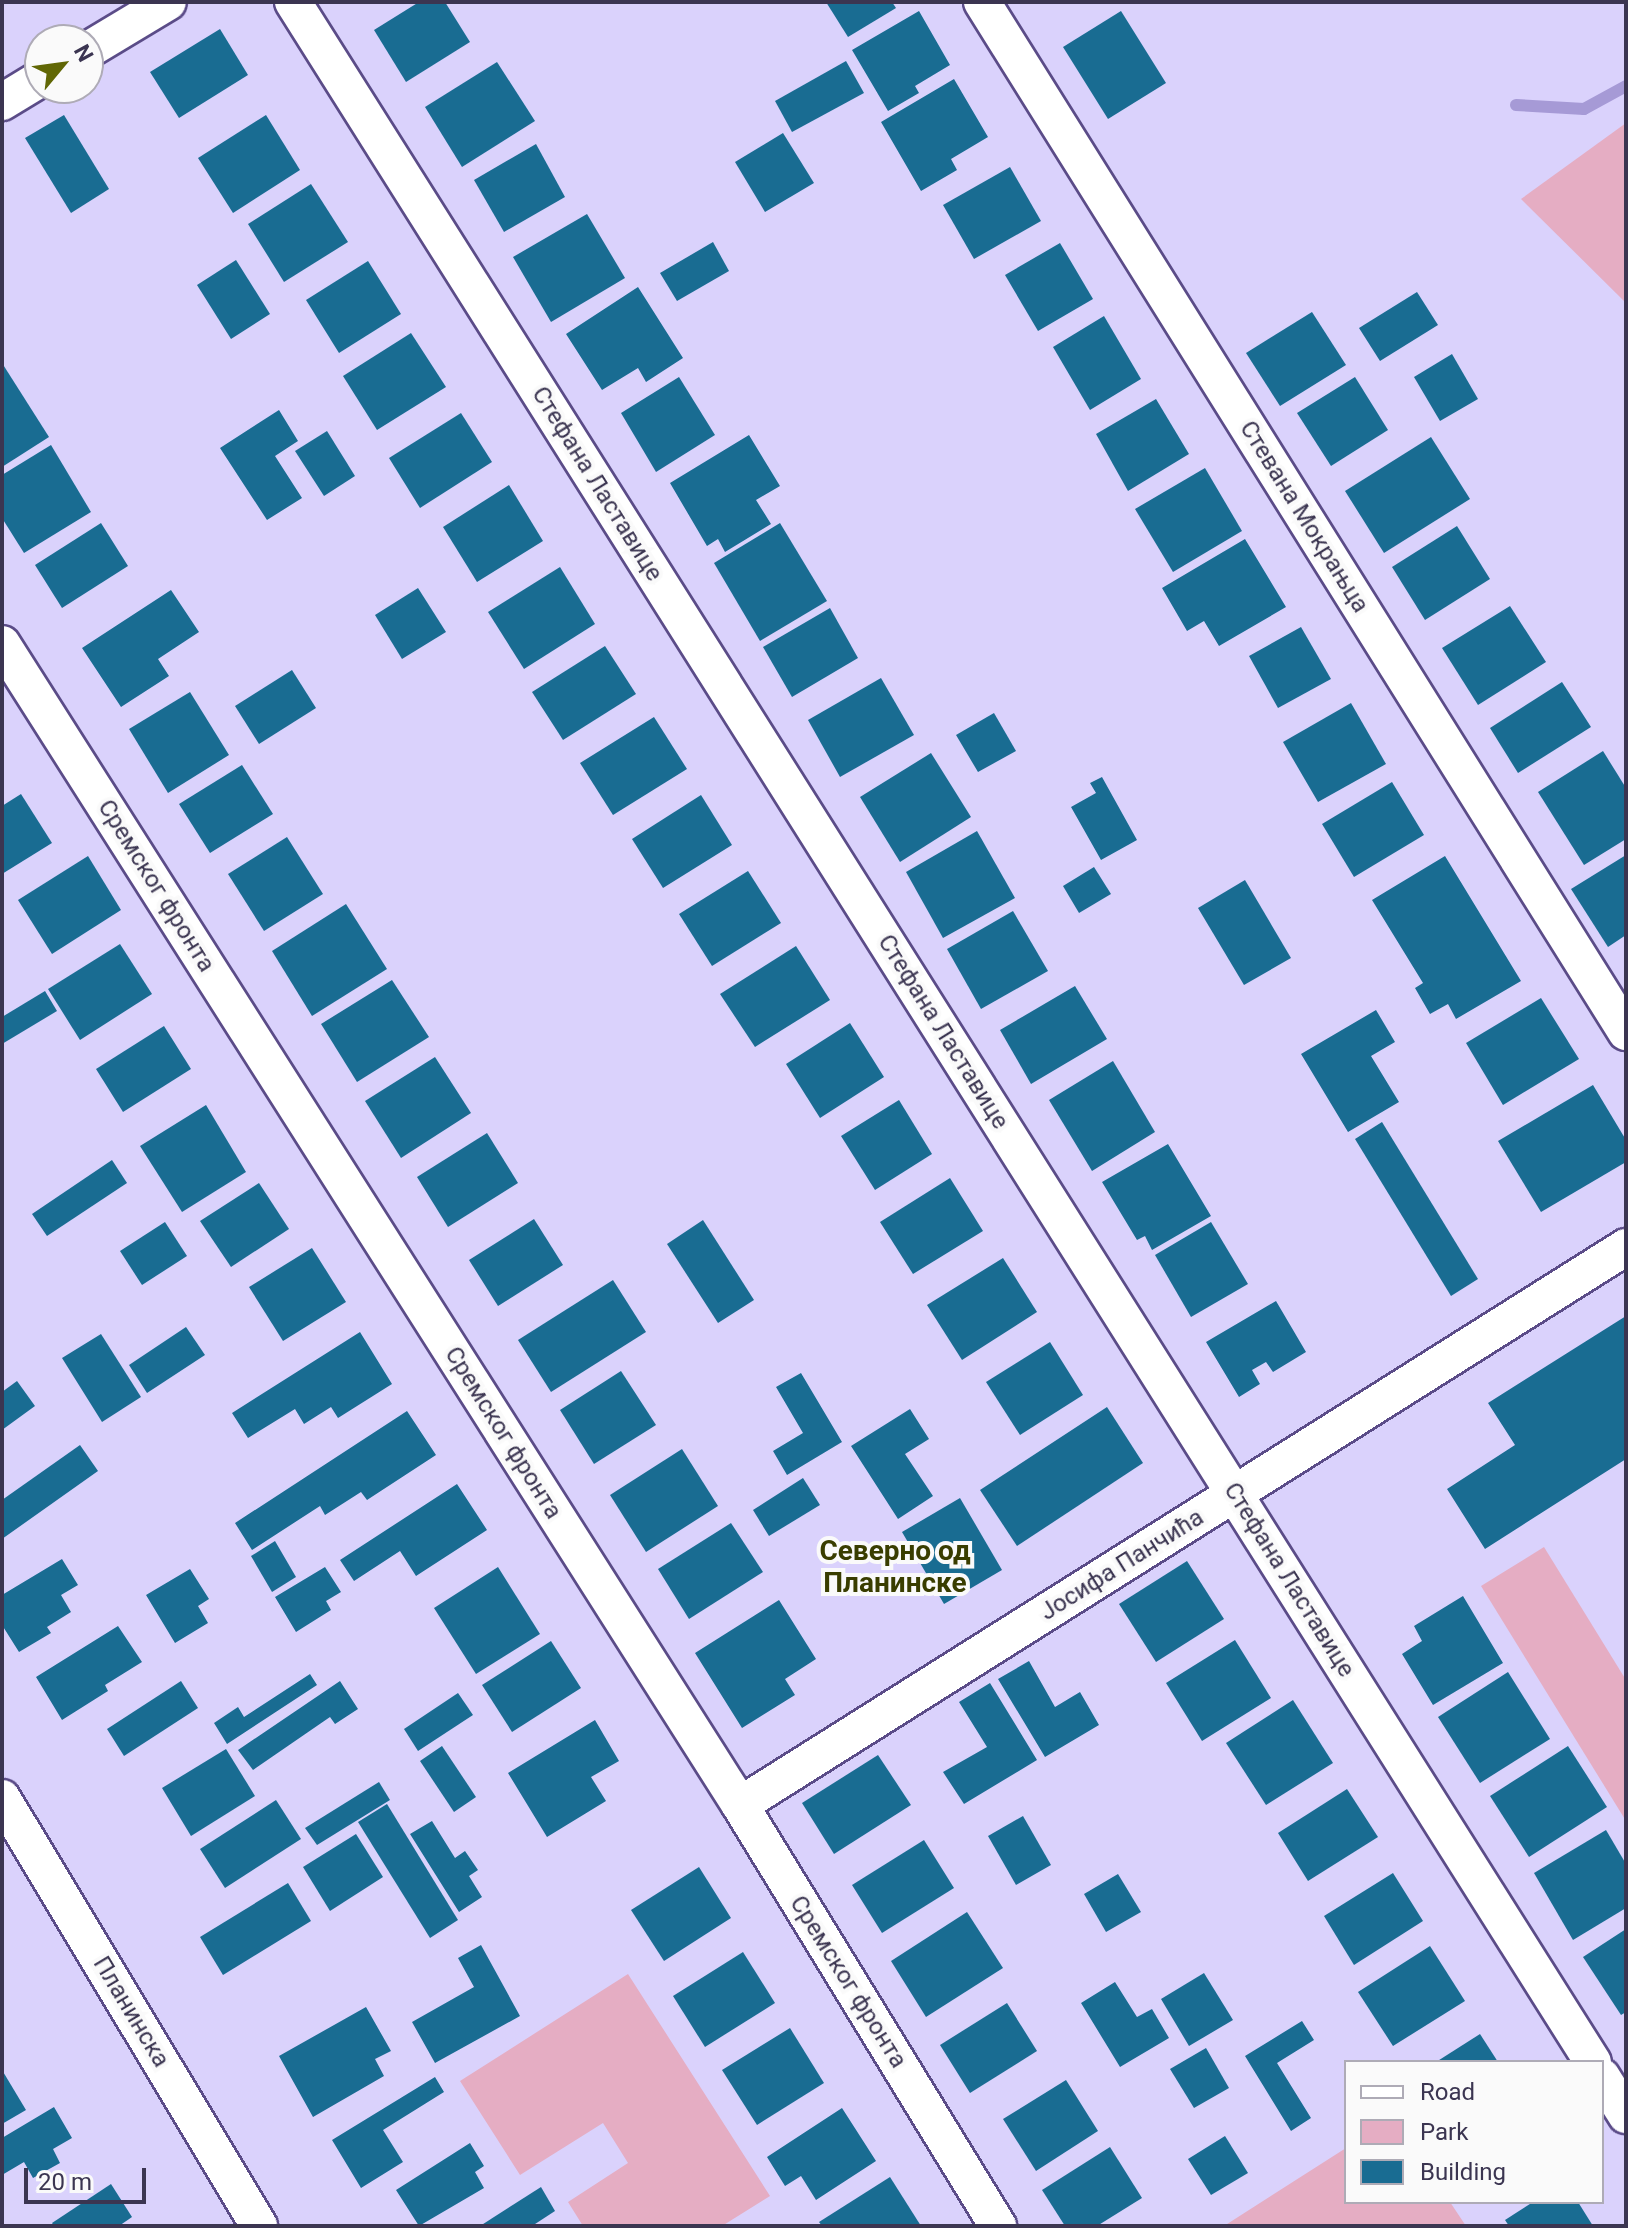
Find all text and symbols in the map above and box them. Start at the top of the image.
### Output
north arrow [24,24,104,104]
text: N [69,40,98,66]
street label: Стефана Ластавице [525,381,669,587]
street label: Стевана Мокрањца [1233,416,1375,618]
street label: Сремског фронта [91,795,221,977]
street label: Стефана Ластавице [871,929,1015,1135]
street label: Сремског фронта [438,1342,568,1524]
street label: Стефана Ластавице [1217,1477,1361,1683]
street label: Јосифа Панчића [1035,1503,1209,1627]
district label: Северно од Планинске [819,1534,971,1600]
street label: Сремског фронта [783,1891,913,2073]
street label: Планинска [87,1951,175,2073]
legend [1344,2060,1604,2204]
text: Road [1420,2078,1475,2106]
text: Park [1420,2118,1468,2146]
scale bar [28,2152,150,2202]
text: Building [1420,2158,1506,2186]
text: 20 m [38,2168,92,2196]

